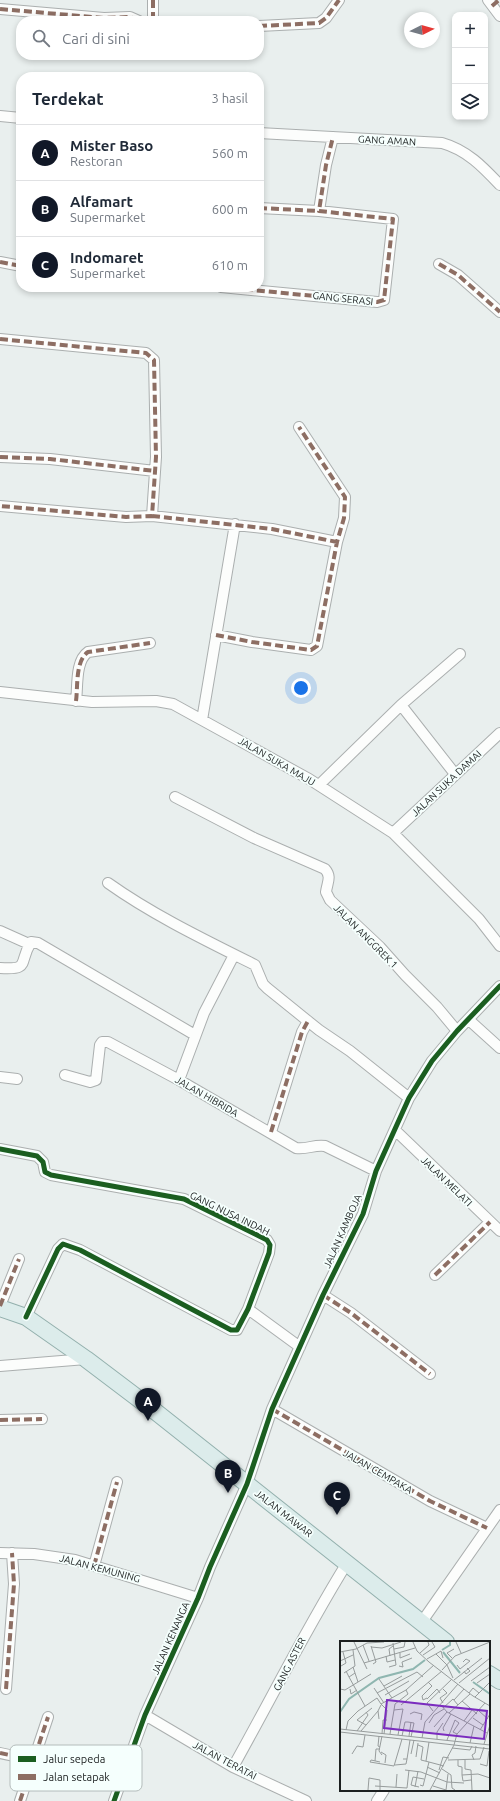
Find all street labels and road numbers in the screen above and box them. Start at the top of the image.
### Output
street label: GANG AMAN [358,133,416,148]
street label: GANG SERASI [312,290,374,307]
street label: JALAN SUKA MAJU [236,735,317,788]
street label: JALAN SUKA DAMAI [409,748,483,818]
street label: JALAN ANGGREK 1 [332,902,400,970]
street label: JALAN HIBRIDA [173,1074,241,1119]
street label: JALAN MELATI [419,1154,474,1208]
street label: GANG NUSA INDAH [188,1189,271,1238]
street label: JALAN KAMBOJA [321,1192,364,1270]
street label: JALAN CEMPAKA [341,1447,415,1496]
street label: JALAN MAWAR [253,1488,315,1539]
street label: JALAN KEMUNING [58,1552,142,1585]
street label: JALAN KENANGA [150,1600,192,1676]
street label: GANG ASTER [271,1636,308,1693]
street label: JALAN TERATAI [191,1739,258,1782]

